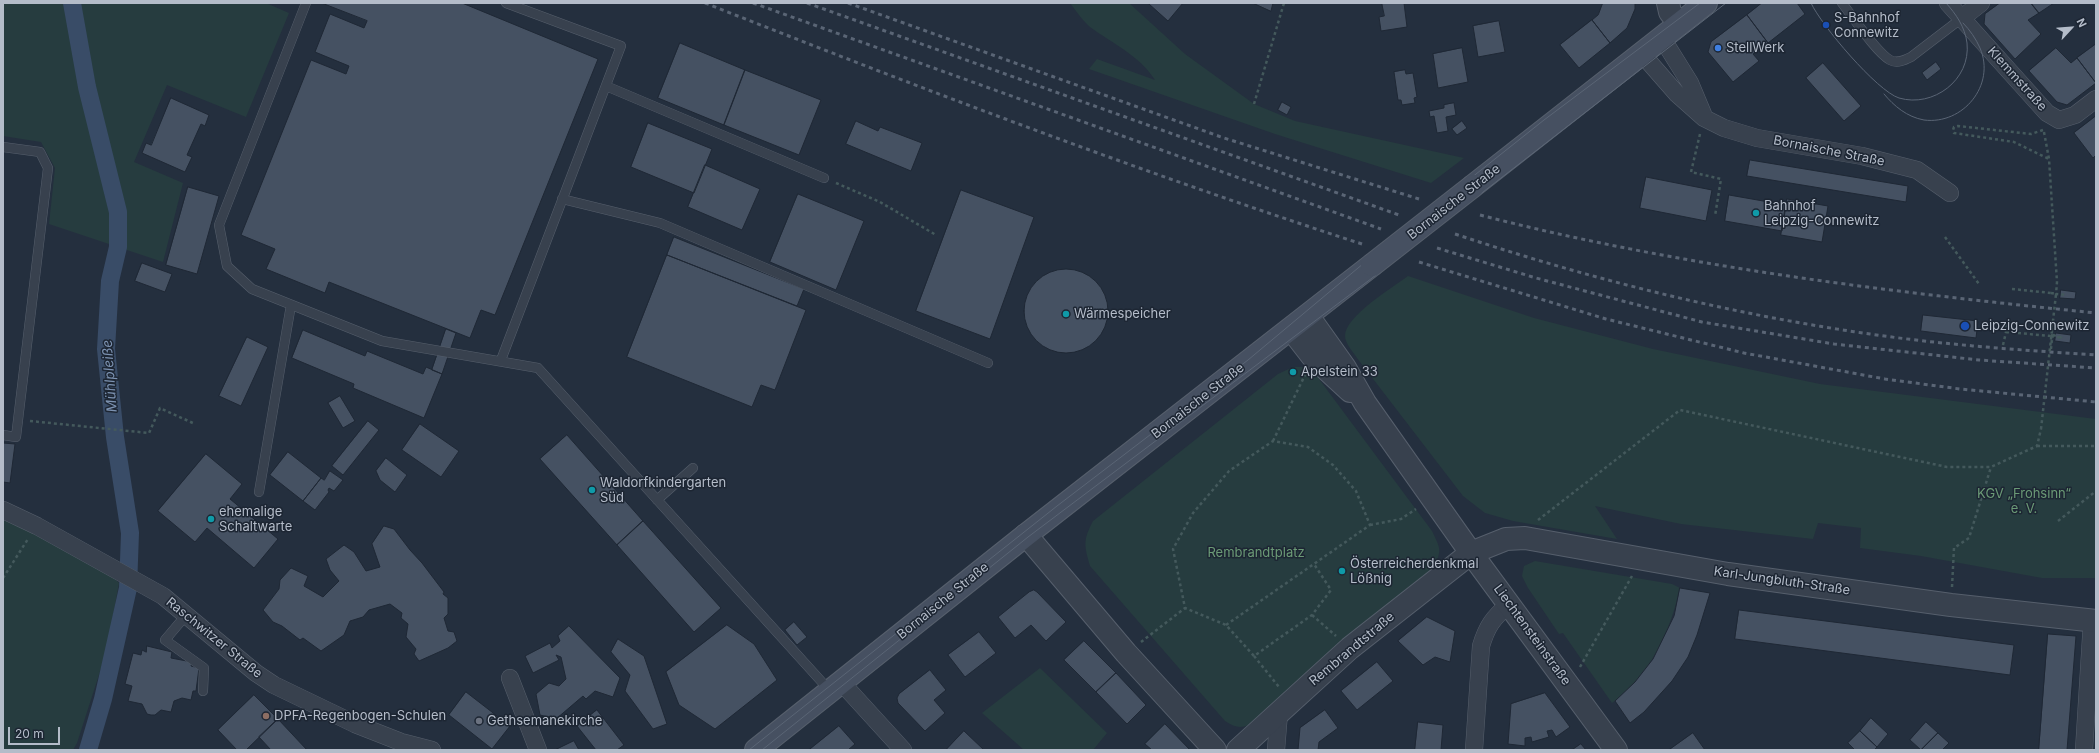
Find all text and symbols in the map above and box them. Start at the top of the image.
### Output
north arrow [2051,8,2091,48]
place label: S-Bahnhof Connewitz [1834,10,1900,41]
text: N [2074,16,2090,30]
marker: S-Bahnhof Connewitz [1821,20,1831,30]
place label: StellWerk [1726,40,1784,56]
marker: StellWerk [1713,43,1723,53]
street label: Klemmstraße [1984,44,2050,114]
street label: Bornaische Straße [1772,133,1886,169]
street label: Bornaische Straße [1405,161,1503,243]
place label: Bahnhof Leipzig-Connewitz [1764,198,1879,229]
marker: Bahnhof Leipzig-Connewitz [1751,208,1761,218]
place label: Wärmespeicher [1074,306,1171,322]
marker: Wärmespeicher [1061,309,1071,319]
place label: Leipzig-Connewitz [1974,318,2089,334]
marker: Leipzig-Connewitz [1959,320,1971,332]
water label: Mühlpleiße [99,339,121,413]
street label: Bornaische Straße [1149,360,1247,442]
place label: Apelstein 33 [1301,364,1378,380]
marker: Apelstein 33 [1288,367,1298,377]
place label: Waldorfkindergarten Süd [600,475,726,506]
marker: Waldorfkindergarten Süd [587,485,597,495]
park label: KGV „Frohsinn“ e. V. [1977,486,2071,517]
place label: ehemalige Schaltwarte [219,504,292,535]
marker: ehemalige Schaltwarte [206,514,216,524]
park label: Rembrandtplatz [1207,545,1305,561]
place label: Österreicherdenkmal Lößnig [1350,556,1479,587]
street label: Bornaische Straße [894,559,992,643]
street label: Karl-Jungbluth-Straße [1713,564,1851,598]
marker: Österreicherdenkmal Lößnig [1337,566,1347,576]
street label: Liechtensteinstraße [1490,582,1574,688]
street label: Raschwitzer Straße [163,594,265,682]
street label: Rembrandtstraße [1306,609,1398,689]
place label: DPFA-Regenbogen-Schulen [274,708,446,724]
marker: DPFA-Regenbogen-Schulen [261,711,271,721]
place label: Gethsemanekirche [487,713,602,729]
marker: Gethsemanekirche [474,716,484,726]
scale bar [10,719,62,745]
text: 20 m [15,726,44,741]

